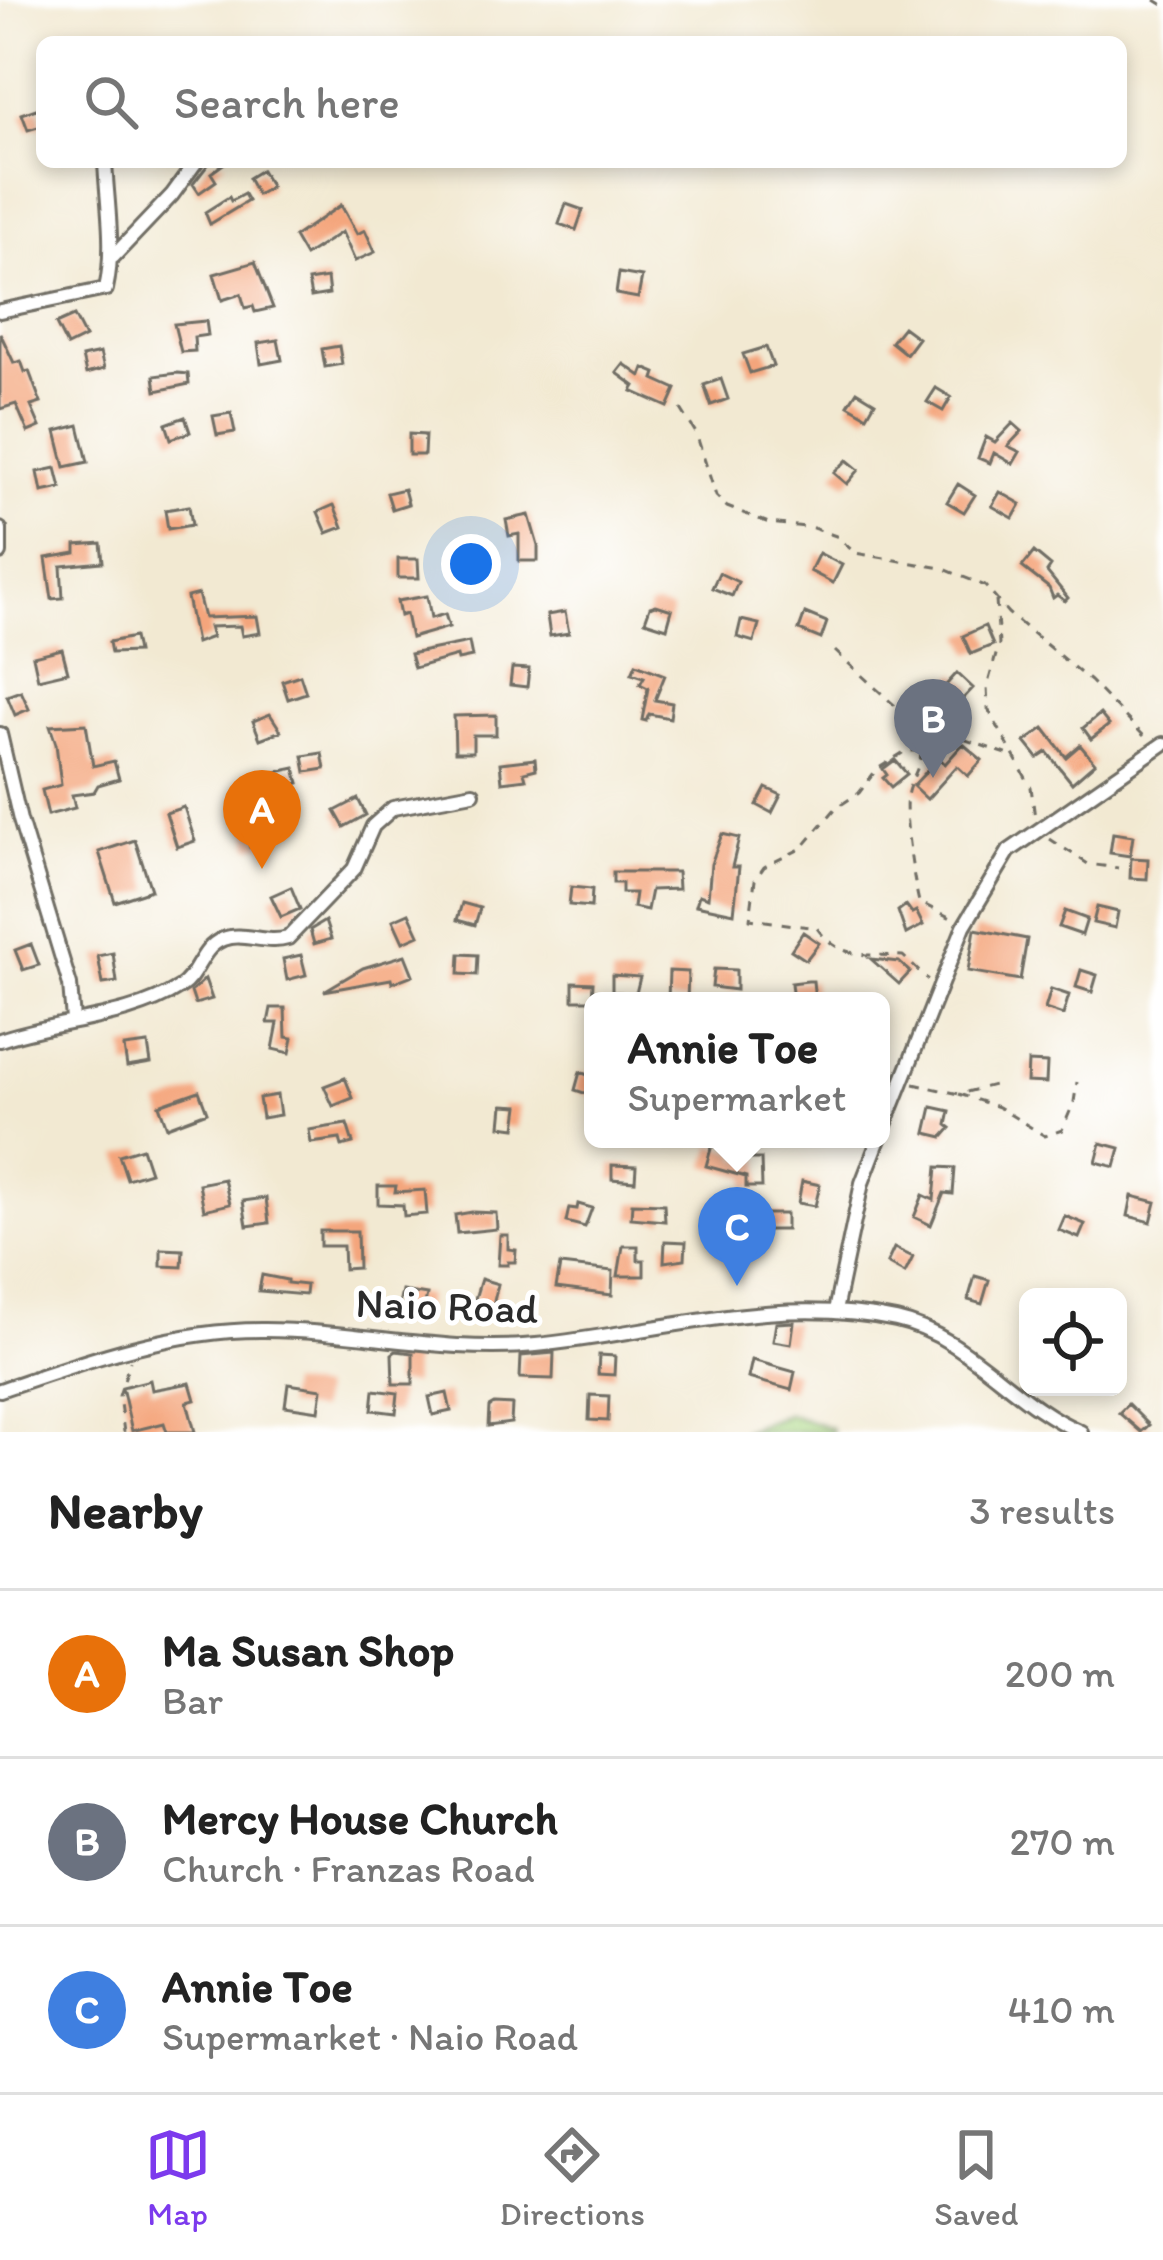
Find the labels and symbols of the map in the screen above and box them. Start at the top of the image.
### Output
your location [441,534,501,594]
pin: B [894,679,972,778]
pin: A [223,770,301,869]
pin: C [698,1187,776,1286]
street label: Naio Road [355,1277,539,1334]

